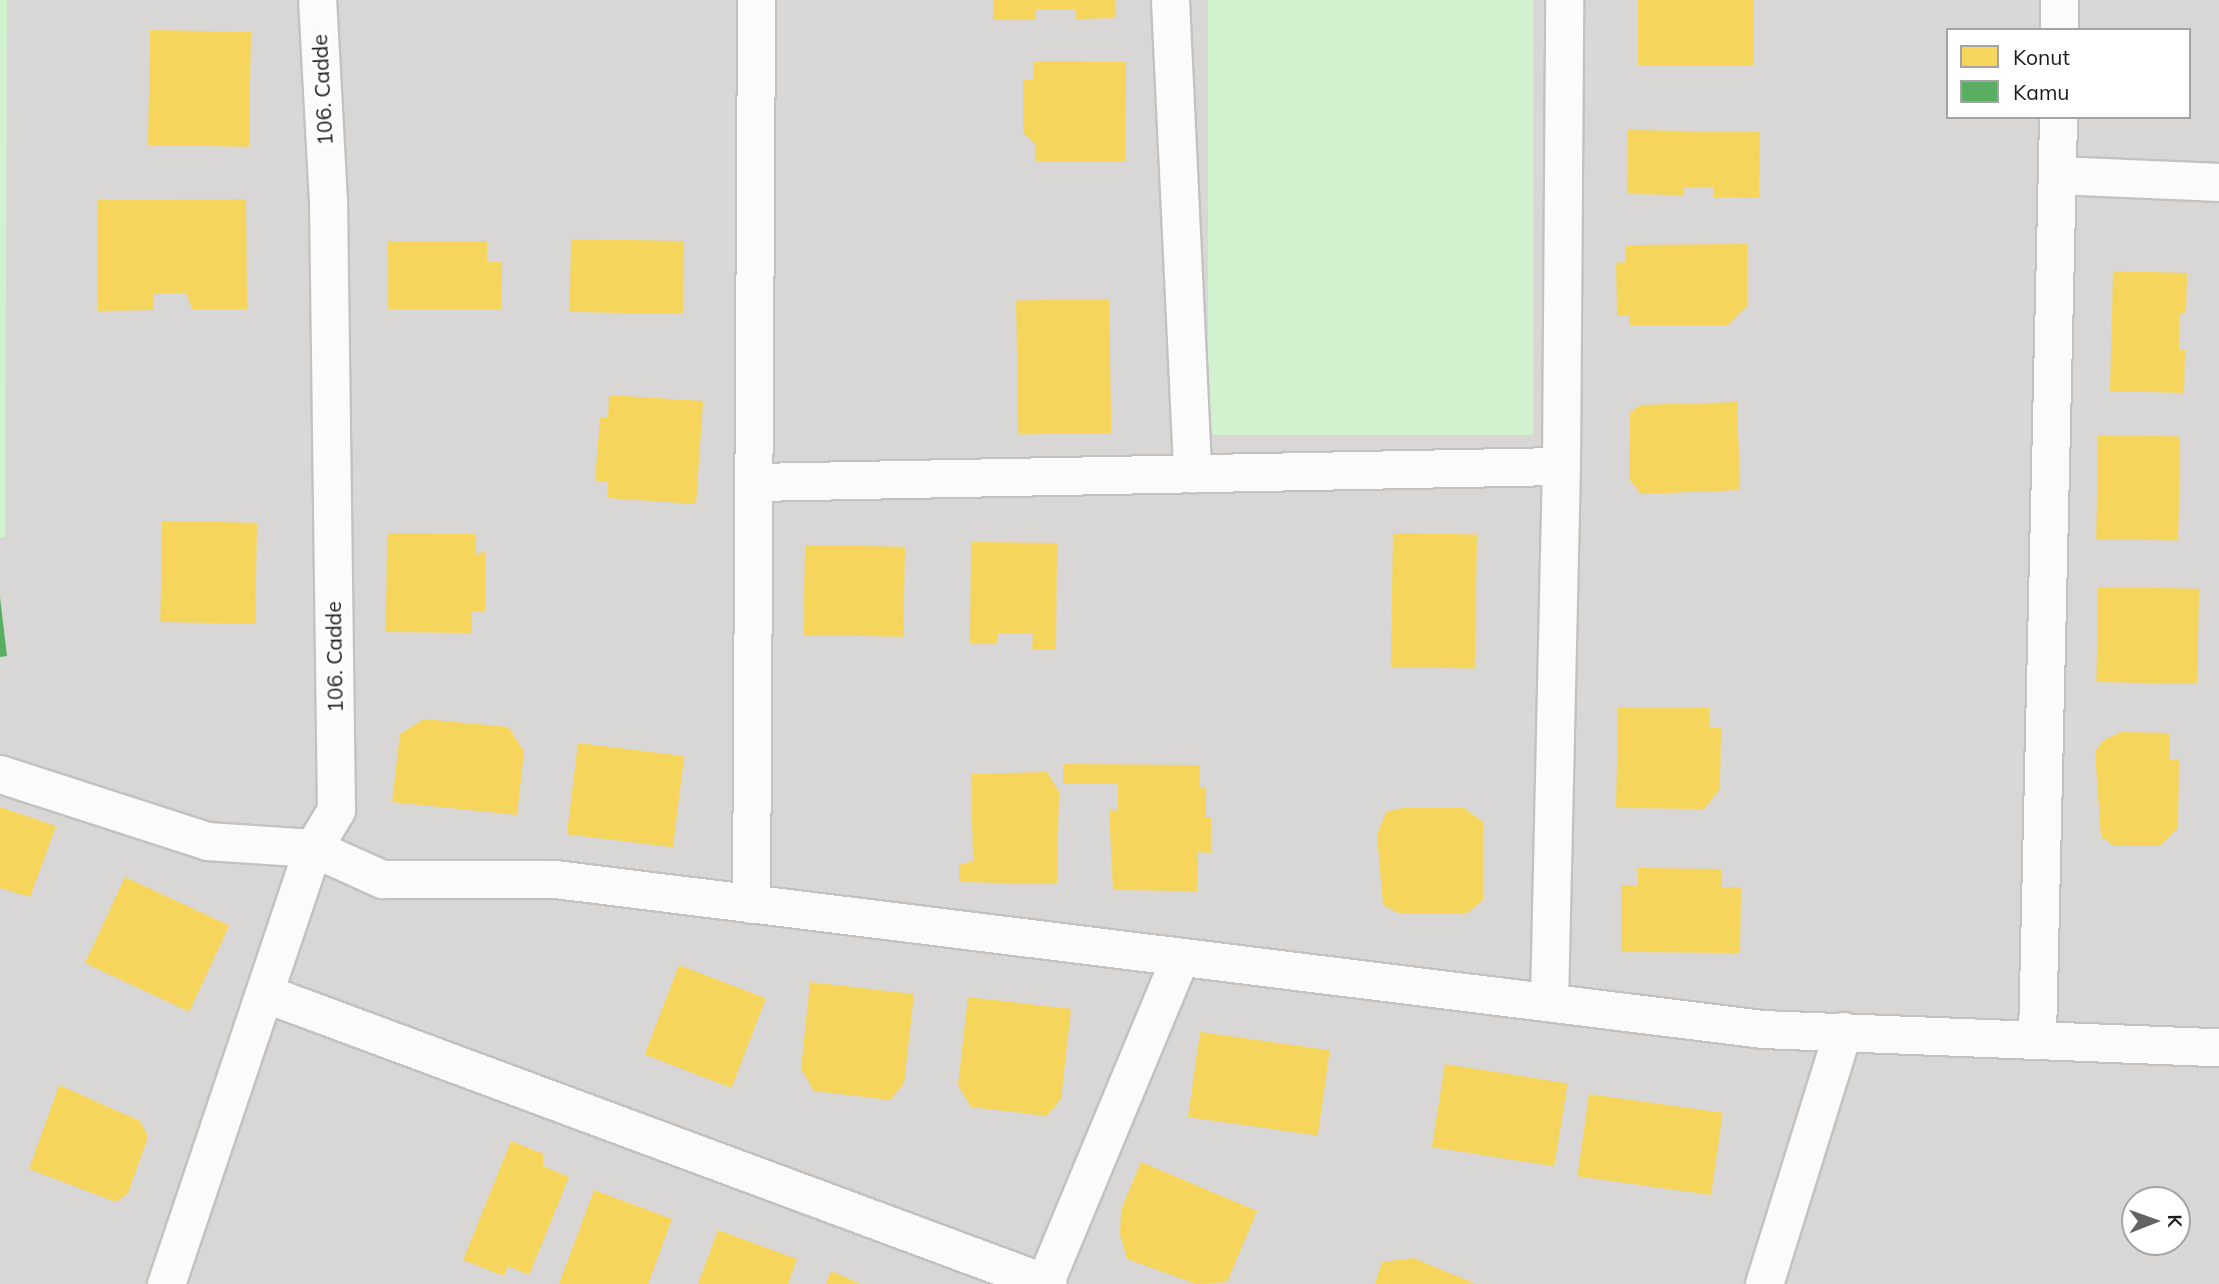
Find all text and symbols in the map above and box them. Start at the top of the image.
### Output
legend [1946,28,2191,119]
street label: 106. Cadde [307,34,337,146]
text: Konut [2013,44,2070,70]
text: Kamu [2013,79,2069,105]
street label: 106. Cadde [320,601,348,713]
north arrow [2121,1186,2191,1256]
text: K [2163,1214,2187,1227]

